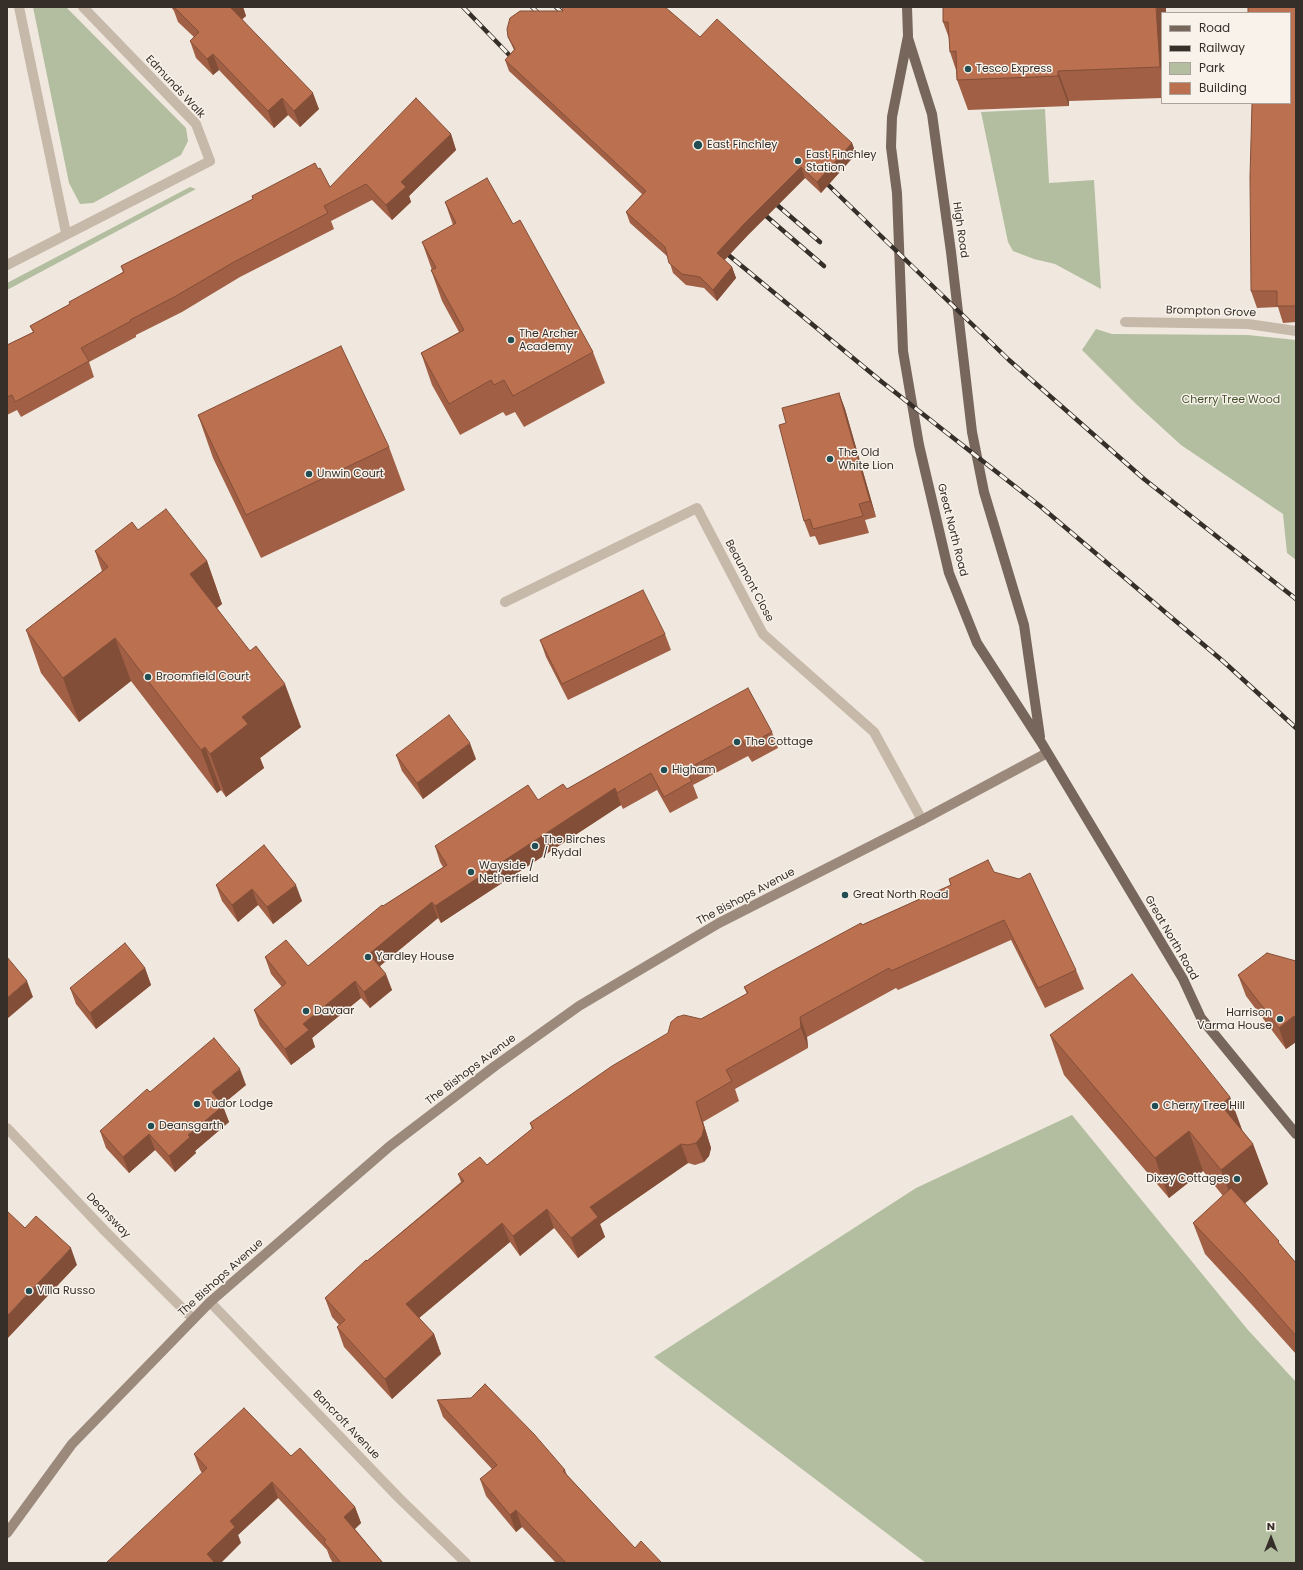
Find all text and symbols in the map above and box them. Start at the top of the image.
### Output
legend [1161,12,1291,104]
text: Road [1199,19,1230,36]
text: Railway [1199,39,1245,56]
street label: Edmunds Walk [143,53,207,121]
text: Park [1199,59,1225,76]
place label: Tesco Express [976,62,1052,76]
marker: Tesco Express [963,64,973,74]
text: Building [1199,79,1247,96]
place label: East Finchley [707,138,777,152]
marker: East Finchley [692,139,704,151]
place label: East Finchley Station [806,148,876,174]
marker: East Finchley Station [793,156,803,166]
street label: High Road [950,201,970,259]
street label: Brompton Grove [1166,304,1256,320]
place label: The Archer Academy [519,327,578,353]
marker: The Archer Academy [506,335,516,345]
park label: Cherry Tree Wood [1182,393,1280,407]
place label: The Old White Lion [838,446,894,472]
marker: The Old White Lion [825,454,835,464]
place label: Unwin Court [317,467,384,481]
marker: Unwin Court [304,469,314,479]
street label: Great North Road [934,482,970,578]
street label: Beaumont Close [722,538,776,624]
place label: Broomfield Court [156,670,249,684]
marker: Broomfield Court [143,672,153,682]
place label: The Cottage [745,735,813,749]
marker: The Cottage [732,737,742,747]
place label: Higham [672,763,716,777]
marker: Higham [659,765,669,775]
place label: The Birches / Rydal [543,833,606,859]
marker: The Birches / Rydal [530,841,540,851]
place label: Wayside / Netherfield [479,859,539,885]
street label: The Bishops Avenue [695,865,797,929]
marker: Wayside / Netherfield [466,867,476,877]
place label: Great North Road [853,888,948,902]
marker: Great North Road [840,890,850,900]
street label: Great North Road [1141,893,1201,983]
place label: Yardley House [376,950,454,964]
marker: Yardley House [363,952,373,962]
place label: Davaar [314,1004,354,1018]
marker: Davaar [301,1006,311,1016]
place label: Harrison Varma House [1197,1006,1272,1032]
marker: Harrison Varma House [1275,1014,1285,1024]
street label: The Bishops Avenue [423,1032,519,1108]
place label: Tudor Lodge [205,1097,273,1111]
marker: Tudor Lodge [192,1099,202,1109]
place label: Cherry Tree Hill [1163,1099,1245,1113]
marker: Cherry Tree Hill [1150,1101,1160,1111]
place label: Deansgarth [159,1119,224,1133]
marker: Deansgarth [146,1121,156,1131]
place label: Dixey Cottages [1146,1172,1229,1186]
marker: Dixey Cottages [1232,1174,1242,1184]
street label: Deansway [83,1191,133,1241]
street label: The Bishops Avenue [176,1236,266,1320]
place label: Villa Russo [37,1284,95,1298]
marker: Villa Russo [24,1286,34,1296]
street label: Bancroft Avenue [310,1388,382,1462]
north arrow [1251,1518,1291,1558]
text: N [1267,1518,1275,1534]

